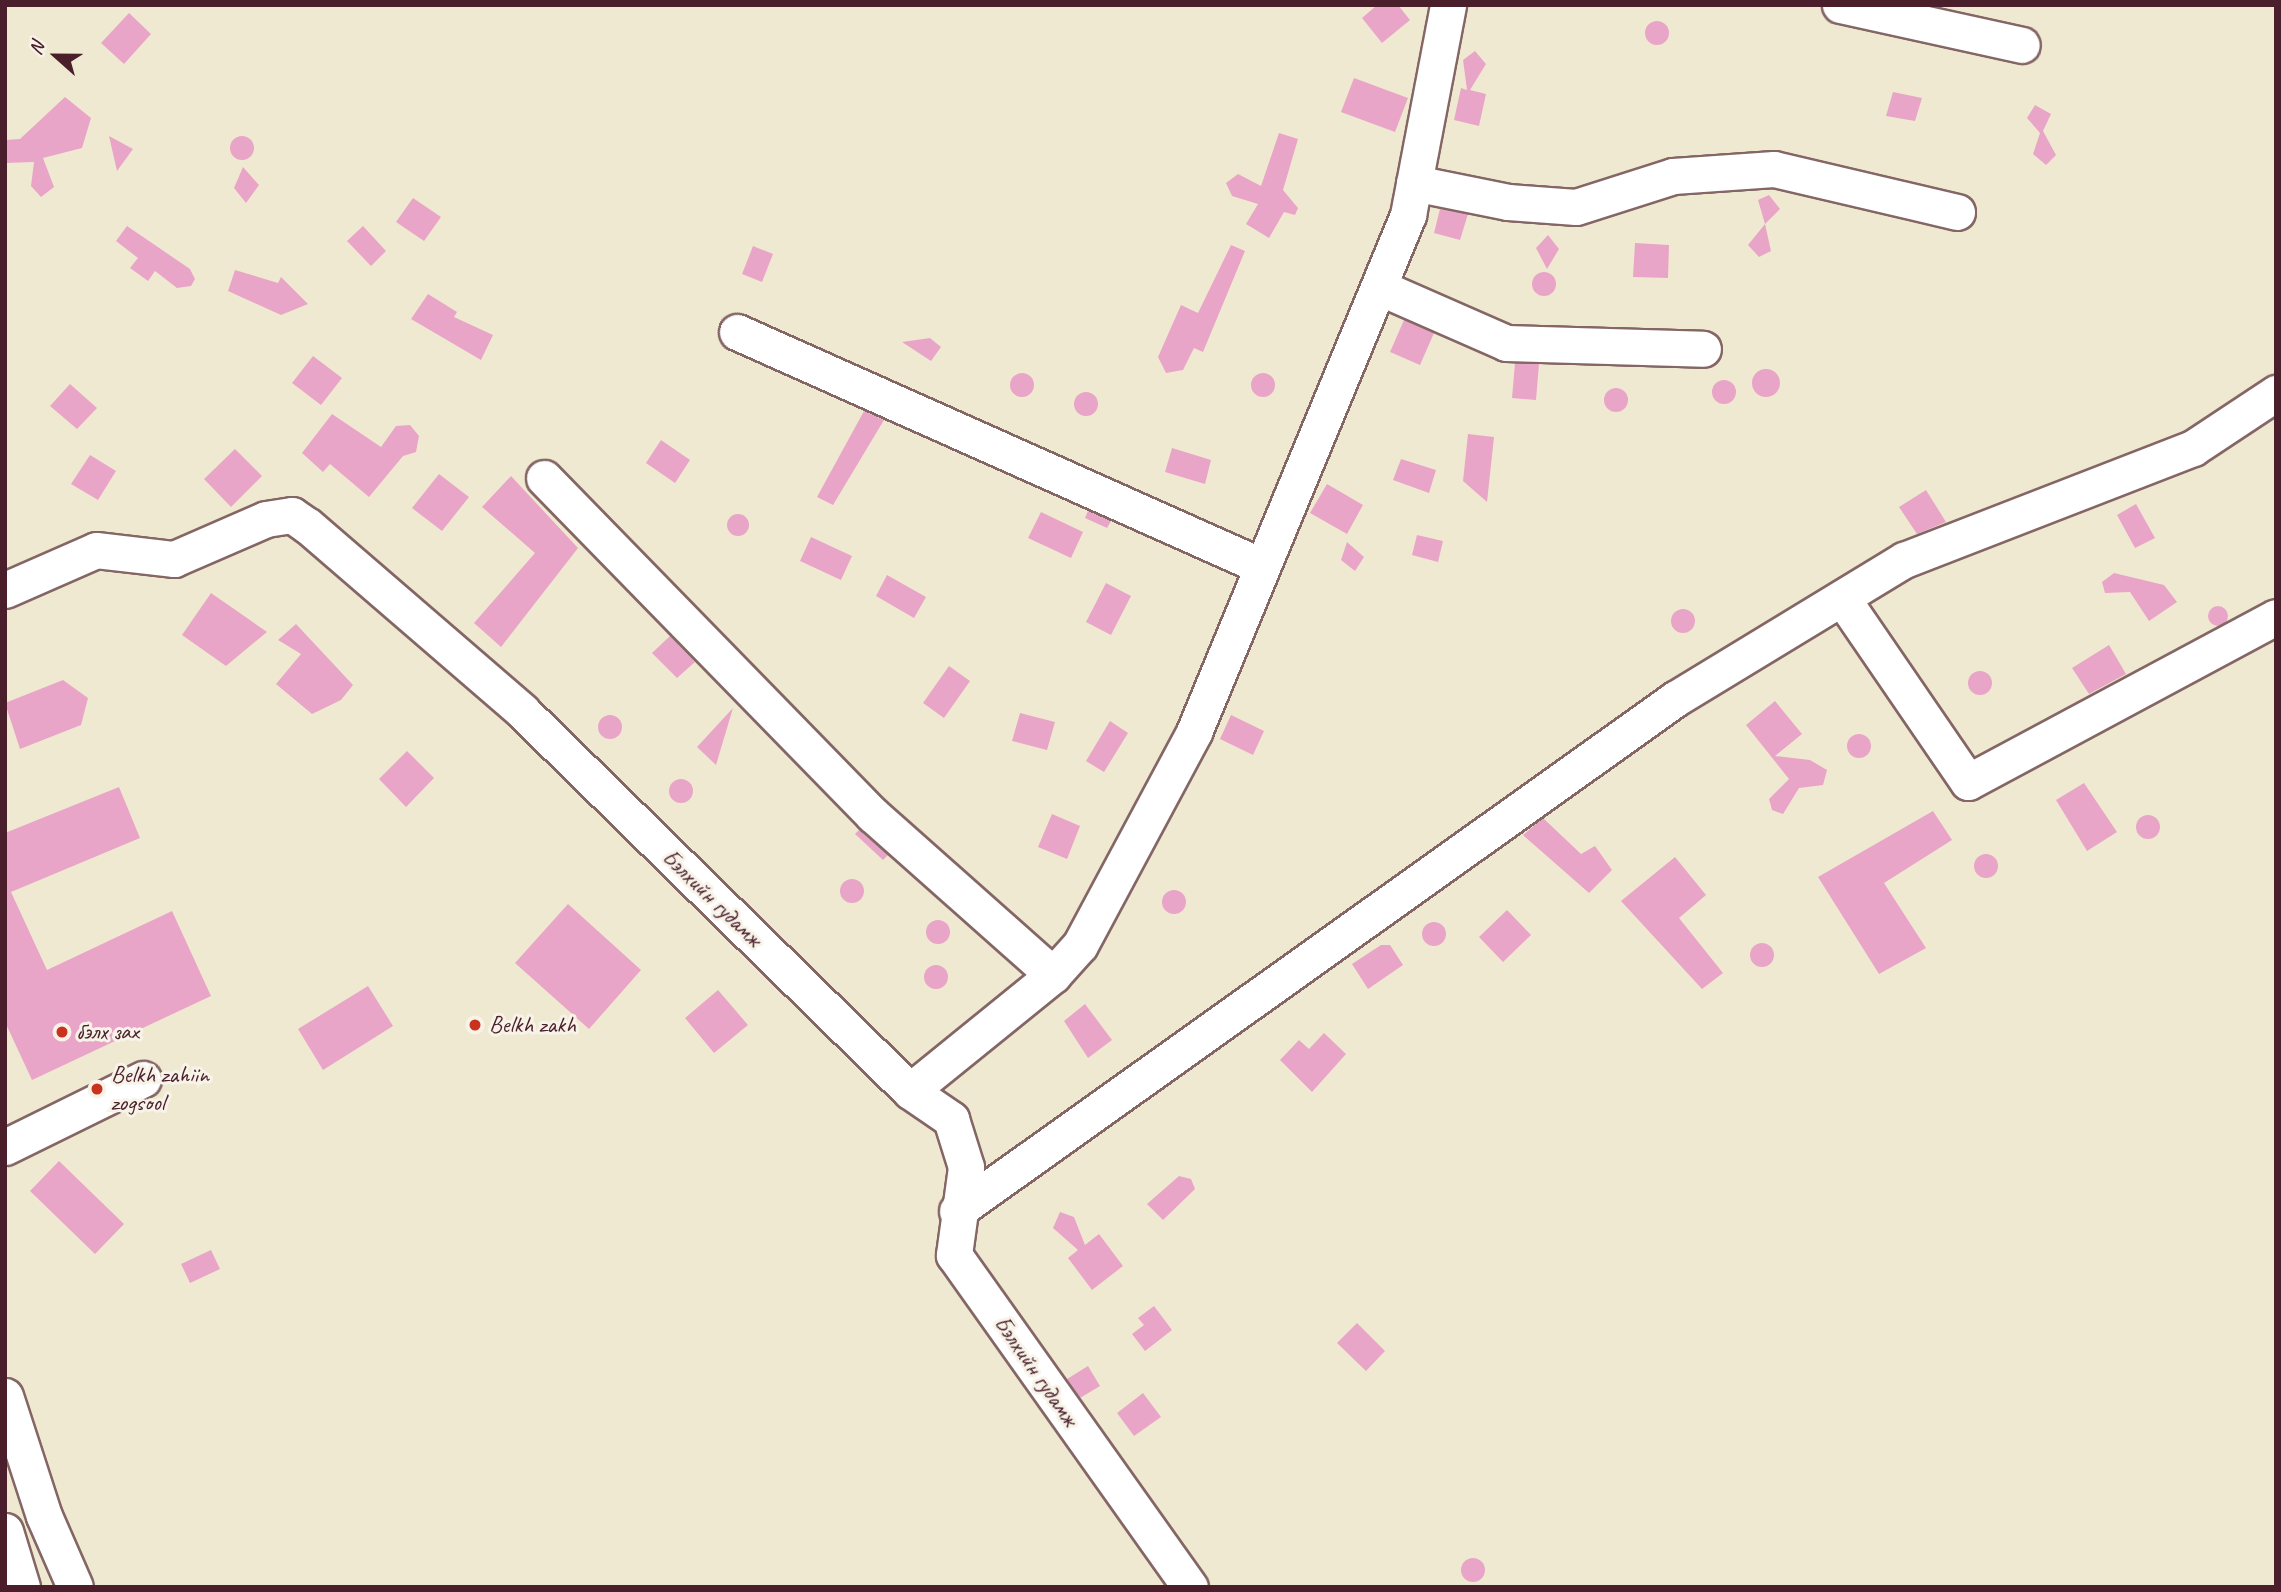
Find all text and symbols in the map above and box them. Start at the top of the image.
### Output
north arrow [21,21,91,91]
text: N [23,39,50,58]
street label: Бэлхийн гудамж [656,843,768,953]
place label: Belkh zakh [489,1011,577,1039]
marker: Belkh zakh [467,1017,483,1033]
place label: бэлх зах [76,1018,139,1046]
marker: бэлх зах [54,1024,70,1040]
place label: Belkh zahiin zogsool [111,1061,210,1117]
marker: Belkh zahiin zogsool [89,1081,105,1097]
street label: Бэлхийн гудамж [987,1310,1085,1432]

